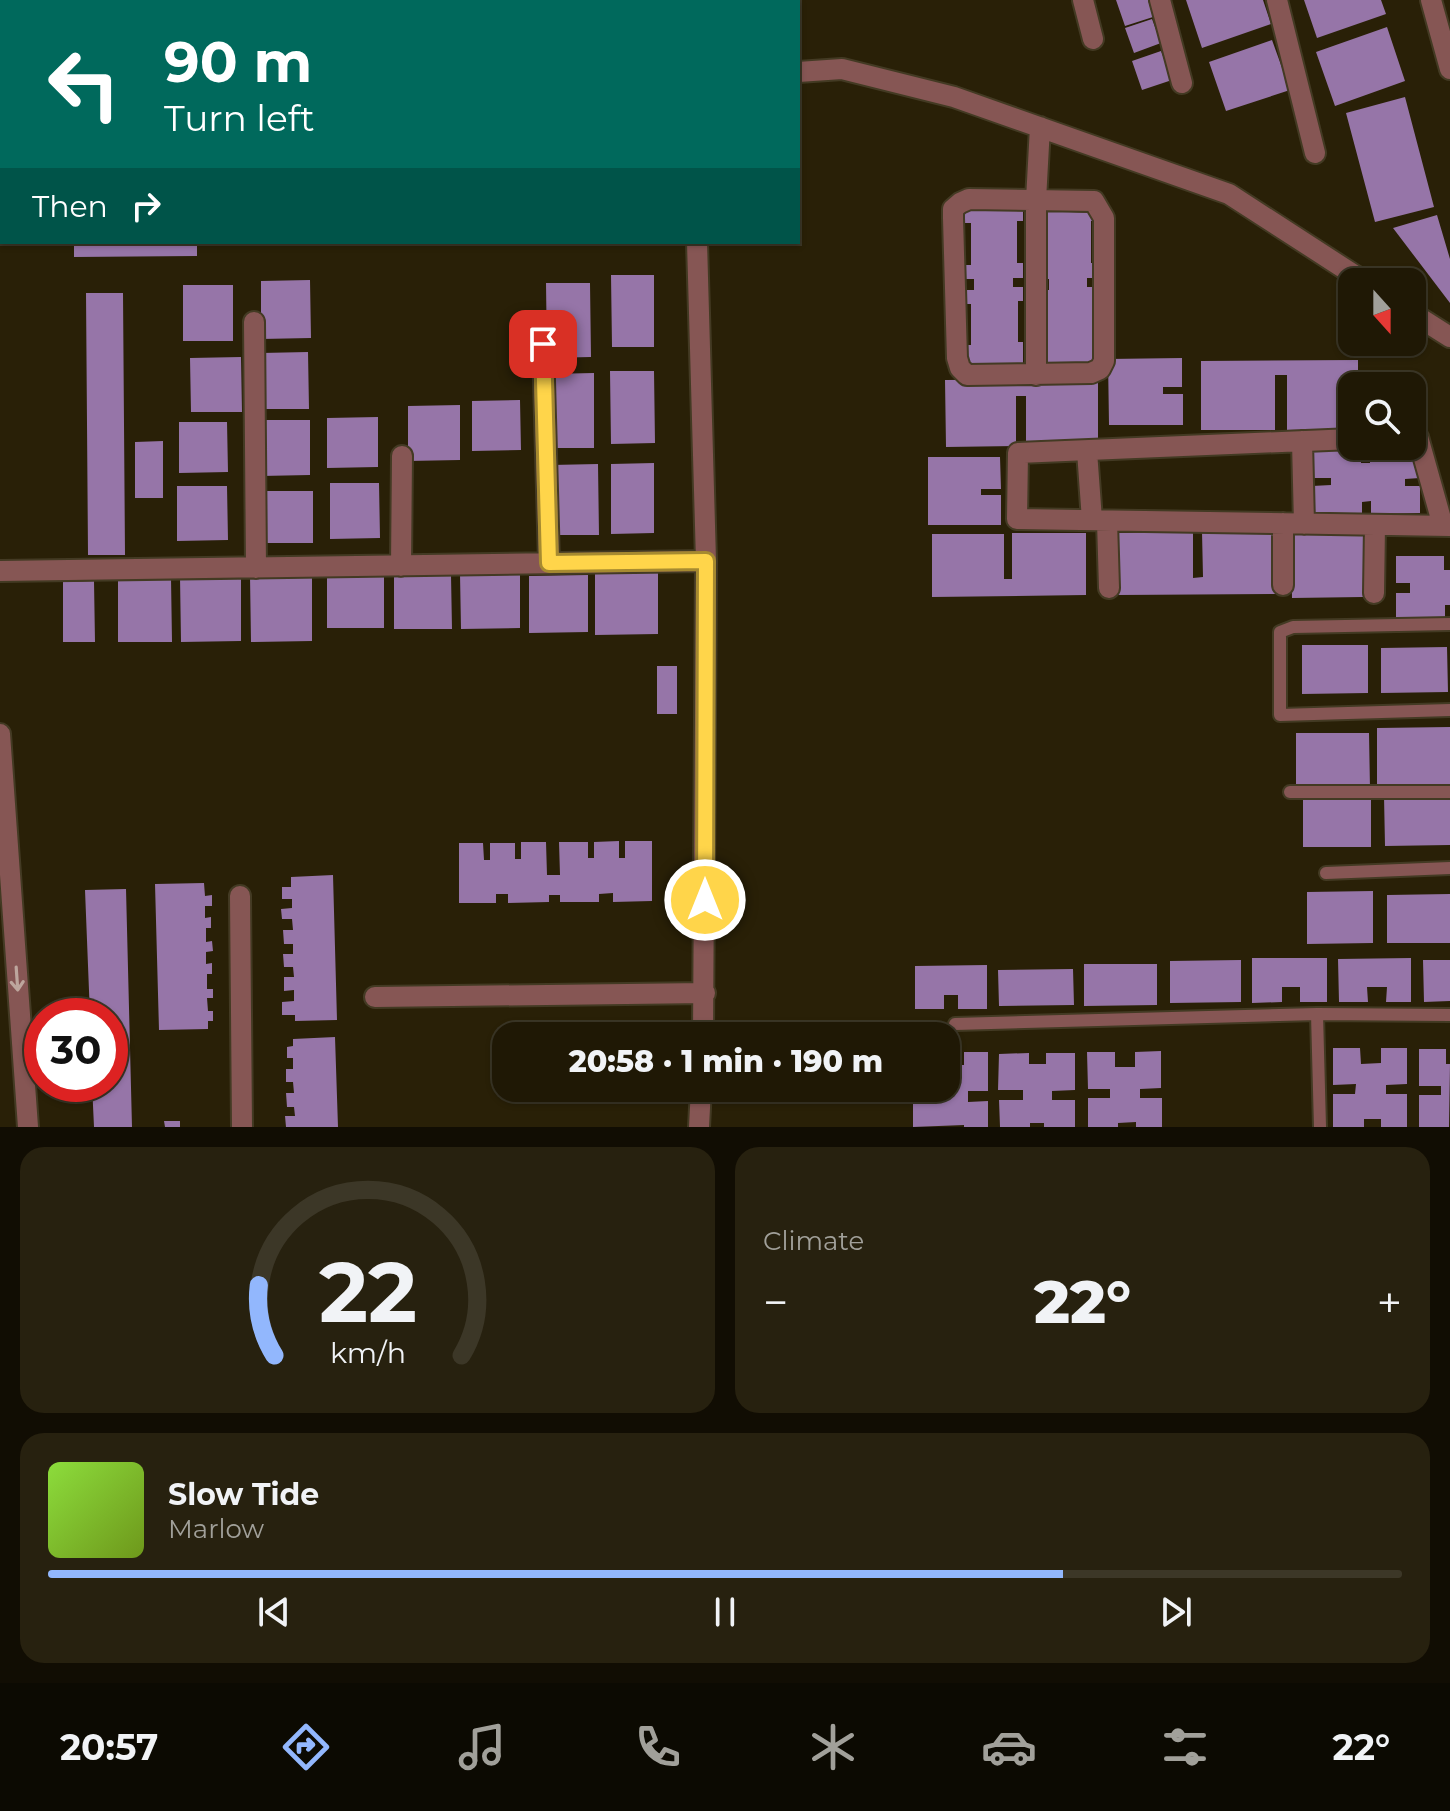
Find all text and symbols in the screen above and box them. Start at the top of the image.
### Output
text: 90 m [164,28,312,96]
icon: left [32,32,136,136]
text: Turn left [164,96,315,140]
icon: right [124,184,168,228]
text: Then [32,188,108,225]
north arrow [1338,268,1426,356]
map controls [1338,268,1426,460]
pin [509,310,577,378]
icon: arrive [521,322,565,366]
button: search [1338,372,1426,460]
position arrow [663,858,747,942]
one-way arrow [10,965,25,992]
speed limit sign: 30 [24,998,128,1102]
text: 20:58 · 1 min · 190 m [569,1043,883,1080]
text: Climate [763,1225,864,1257]
text: 22 [318,1241,417,1343]
text: 22° [1034,1265,1131,1338]
text: − [763,1275,788,1329]
text: + [1377,1275,1402,1329]
text: km/h [329,1335,406,1370]
text: Slow Tide [168,1476,319,1513]
text: Marlow [168,1513,264,1545]
icon: previous [252,1590,296,1634]
icon: pause [703,1590,747,1634]
icon: next [1154,1590,1198,1634]
icon: directions [278,1719,334,1775]
icon: music [454,1719,510,1775]
icon: phone [630,1719,686,1775]
icon: climate [805,1719,861,1775]
icon: car [981,1719,1037,1775]
icon: filters [1157,1719,1213,1775]
text: 20:57 [60,1725,158,1769]
text: 22° [1333,1725,1390,1769]

